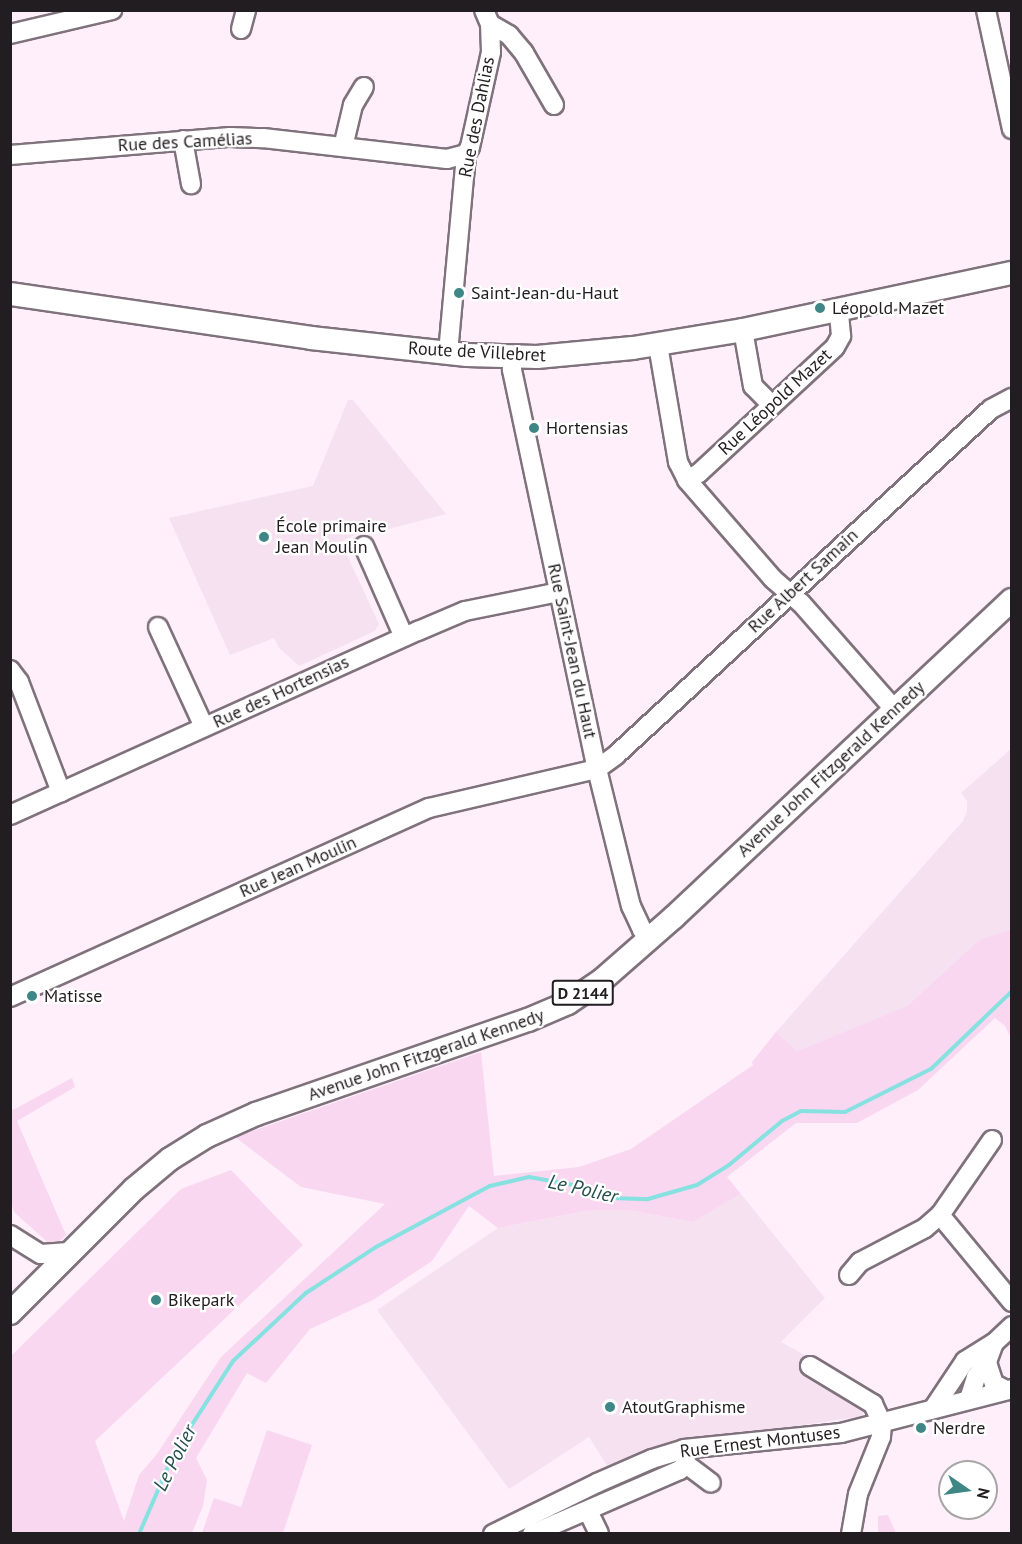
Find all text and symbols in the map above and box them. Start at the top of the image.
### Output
street label: Rue des Dahlias [455,55,499,179]
street label: Rue des Camélias [117,128,253,156]
place label: Saint-Jean-du-Haut [471,282,618,304]
marker: Saint-Jean-du-Haut [452,286,466,300]
place label: Léopold Mazet [832,297,944,319]
marker: Léopold Mazet [813,301,827,315]
street label: Route de Villebret [407,338,547,366]
street label: Rue Léopold Mazet [714,344,836,460]
place label: Hortensias [546,417,628,439]
marker: Hortensias [527,421,541,435]
place label: École primaire Jean Moulin [276,516,387,558]
street label: Rue Albert Samain [743,524,863,638]
marker: École primaire Jean Moulin [257,530,271,544]
street label: Rue Saint-Jean du Haut [543,562,601,740]
street label: Rue des Hortensias [210,651,352,733]
street label: Avenue John Fitzgerald Kennedy [733,676,929,862]
street label: Rue Jean Moulin [236,832,360,902]
road number: D 2144 [552,980,614,1006]
place label: Matisse [44,985,102,1007]
marker: Matisse [25,989,39,1003]
street label: Avenue John Fitzgerald Kennedy [305,1004,547,1106]
water label: Le Polier [546,1169,620,1209]
place label: Bikepark [168,1289,234,1311]
marker: Bikepark [149,1293,163,1307]
place label: AtoutGraphisme [622,1396,745,1418]
marker: AtoutGraphisme [603,1400,617,1414]
place label: Nerdre [933,1417,985,1439]
water label: Le Polier [148,1421,202,1495]
street label: Rue Ernest Montuses [679,1421,841,1463]
marker: Nerdre [914,1421,928,1435]
north arrow [938,1460,998,1520]
text: N [973,1486,995,1501]

